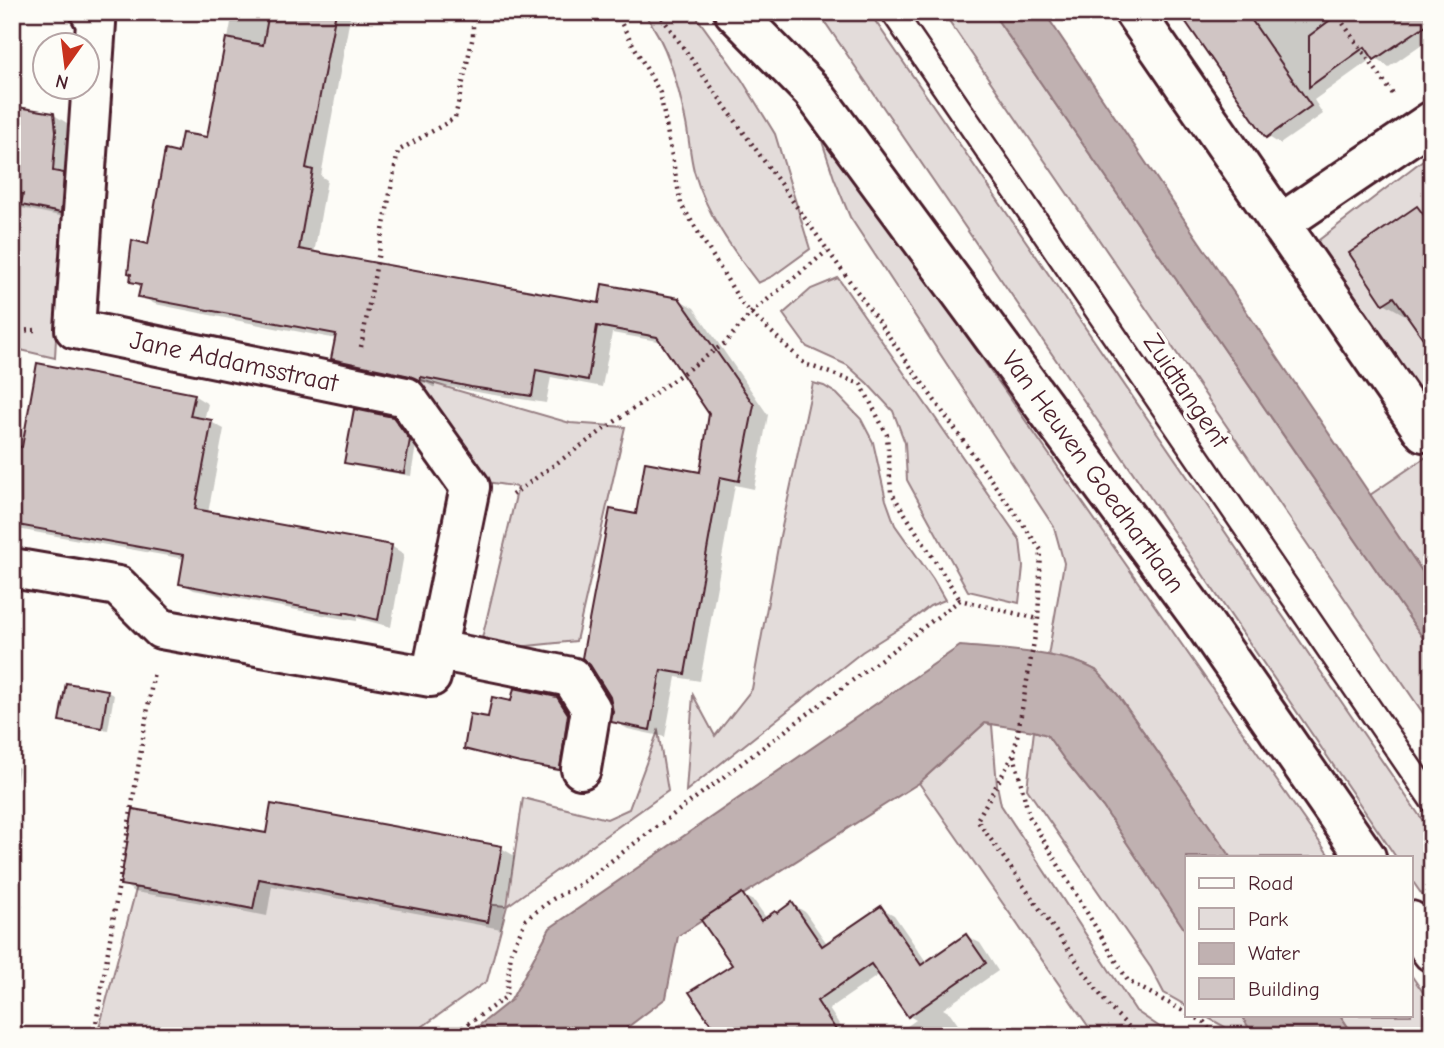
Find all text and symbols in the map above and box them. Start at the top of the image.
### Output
north arrow [32,32,102,102]
text: N [53,69,71,94]
street label: Jane Addamsstraat [127,325,342,399]
street label: Zuidtangent [1137,328,1236,455]
street label: Van Heuven Goedhartlaan [995,345,1191,599]
legend [1185,856,1412,1016]
text: Road [1248,871,1293,895]
text: Park [1248,907,1288,931]
text: Water [1248,941,1301,965]
text: Building [1248,977,1320,1001]

